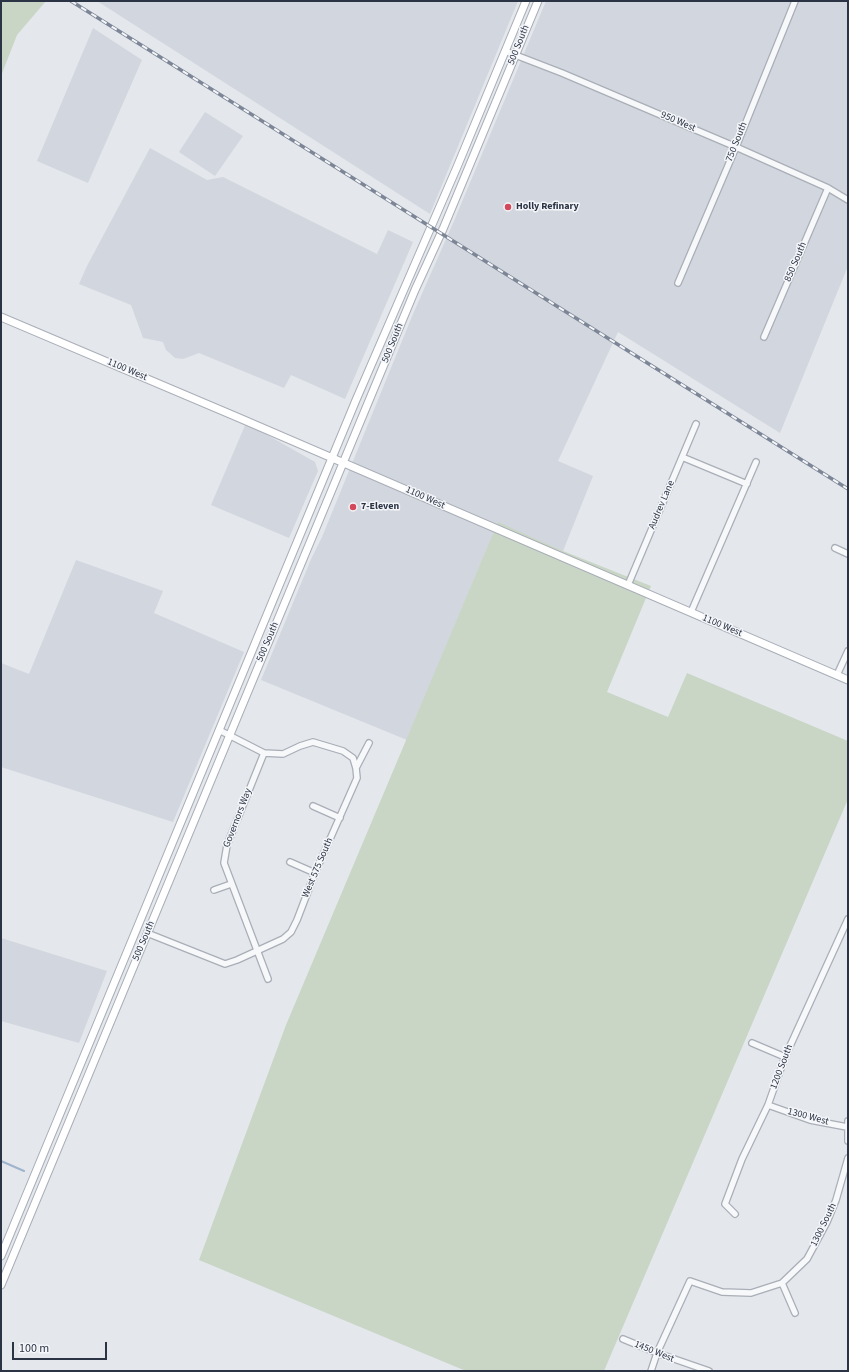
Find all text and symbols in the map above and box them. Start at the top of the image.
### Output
street label: 500 South [506,23,532,67]
street label: 950 West [659,109,697,135]
street label: 750 South [724,120,750,164]
place label: Holly Refinary [516,201,579,213]
marker: Holly Refinary [503,202,513,212]
street label: 850 South [782,240,810,284]
street label: 500 South [380,321,406,365]
street label: 1100 West [105,356,149,384]
street label: Audrev Lane [646,479,678,531]
street label: 1100 West [403,484,447,512]
place label: 7-Eleven [361,501,399,513]
marker: 7-Eleven [348,502,358,512]
street label: 1100 West [700,612,744,640]
street label: 500 South [254,620,282,664]
street label: Governors Way [221,787,255,849]
street label: West 575 South [300,836,336,900]
street label: 500 South [130,919,158,963]
street label: 1200 South [768,1043,796,1091]
street label: 1300 West [786,1106,830,1128]
street label: 1300 South [808,1201,840,1249]
scale bar [14,1334,109,1360]
street label: 1450 West [632,1339,676,1365]
text: 100 m [19,1340,49,1357]

